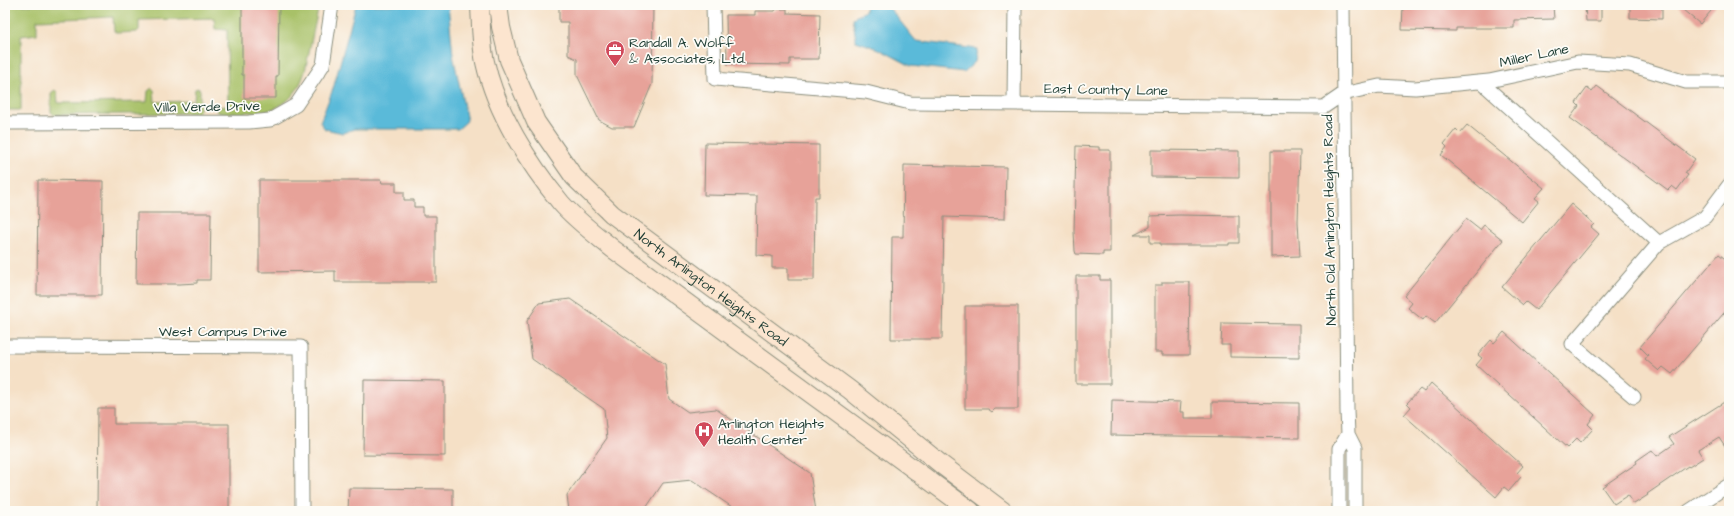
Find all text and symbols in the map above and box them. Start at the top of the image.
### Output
place label: Randall A. Wolff & Associates, Ltd. [629,33,746,69]
office icon: Randall A. Wolff & Associates, Ltd. [604,39,626,67]
street label: Miller Lane [1498,39,1571,73]
street label: East Country Lane [1044,79,1168,101]
street label: Villa Verde Drive [154,96,261,118]
street label: North Old Arlington Heights Road [1318,114,1342,326]
street label: North Arlington Heights Road [630,225,792,352]
street label: West Campus Drive [159,322,288,342]
place label: Arlington Heights Health Center [718,414,824,450]
hospital icon: Arlington Heights Health Center [693,420,715,448]

